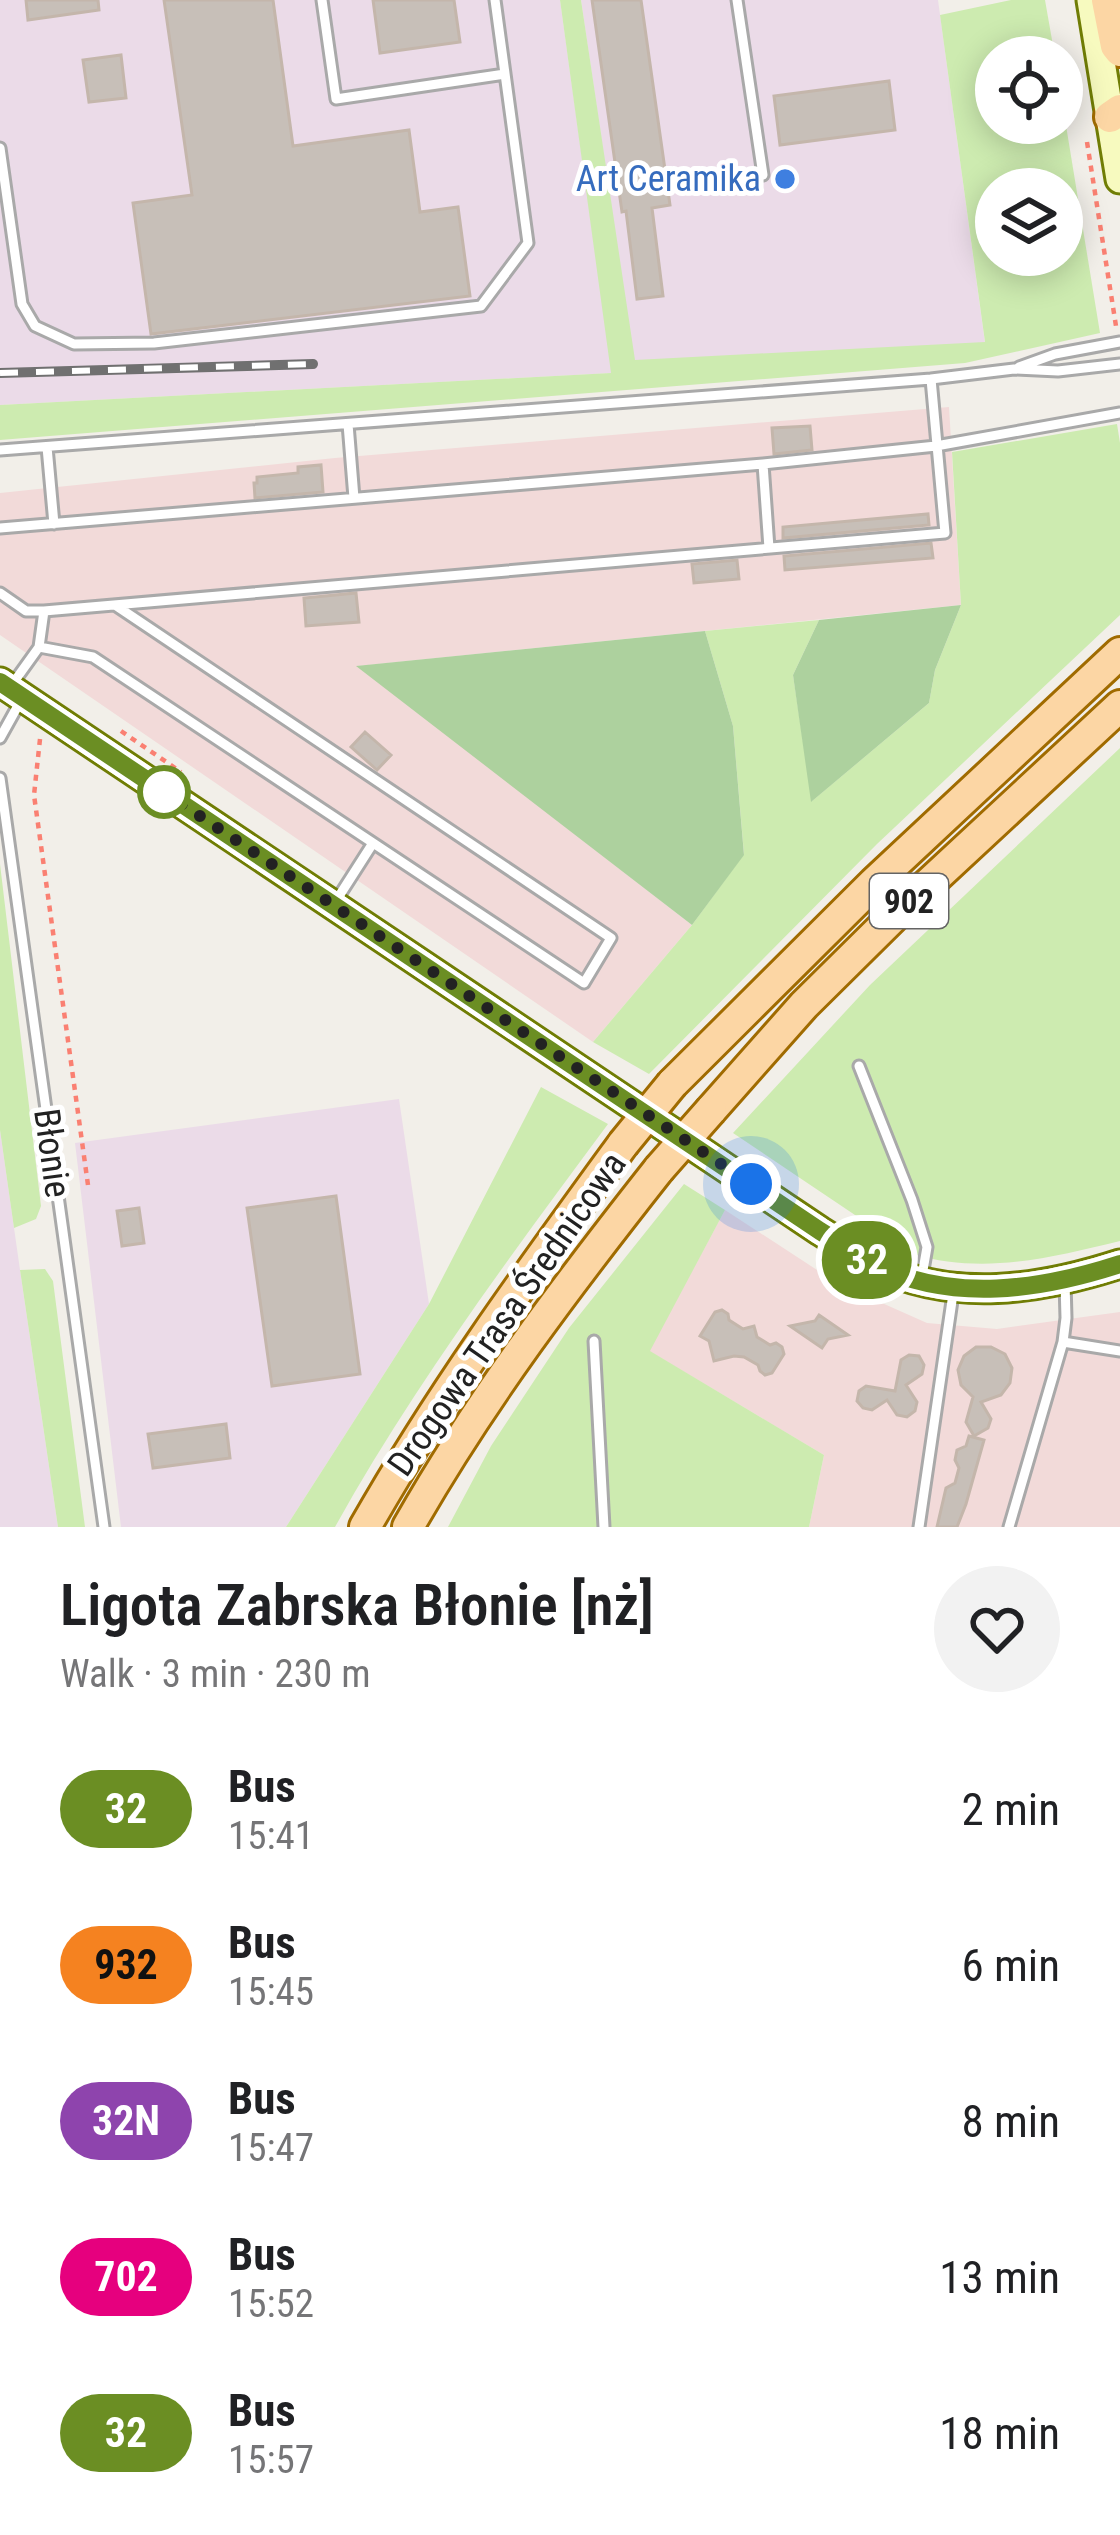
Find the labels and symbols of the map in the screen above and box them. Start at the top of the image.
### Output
place label: Art Ceramika [576,158,761,200]
marker: Art Ceramika [772,166,798,192]
unlabelled marker [139,767,189,817]
road number: 902 [870,874,948,928]
street label: Błonie [25,1106,79,1200]
street label: Drogowa Trasa Średnicowa [379,1144,635,1484]
your location [721,1154,781,1214]
line badge: 32 [813,1221,921,1299]

